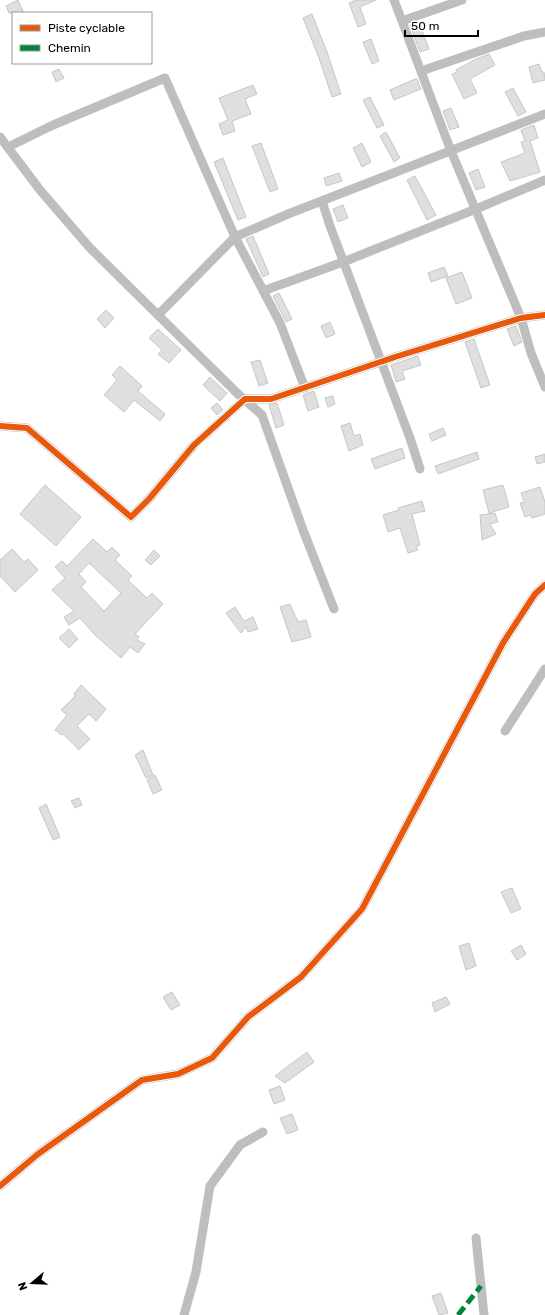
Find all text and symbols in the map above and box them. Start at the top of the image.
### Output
legend [12,12,152,64]
scale bar [405,12,478,38]
text: 50 m [411,19,439,33]
text: Piste cyclable [48,21,125,35]
text: Chemin [48,41,91,55]
north arrow [12,1263,52,1303]
text: N [16,1280,30,1292]

